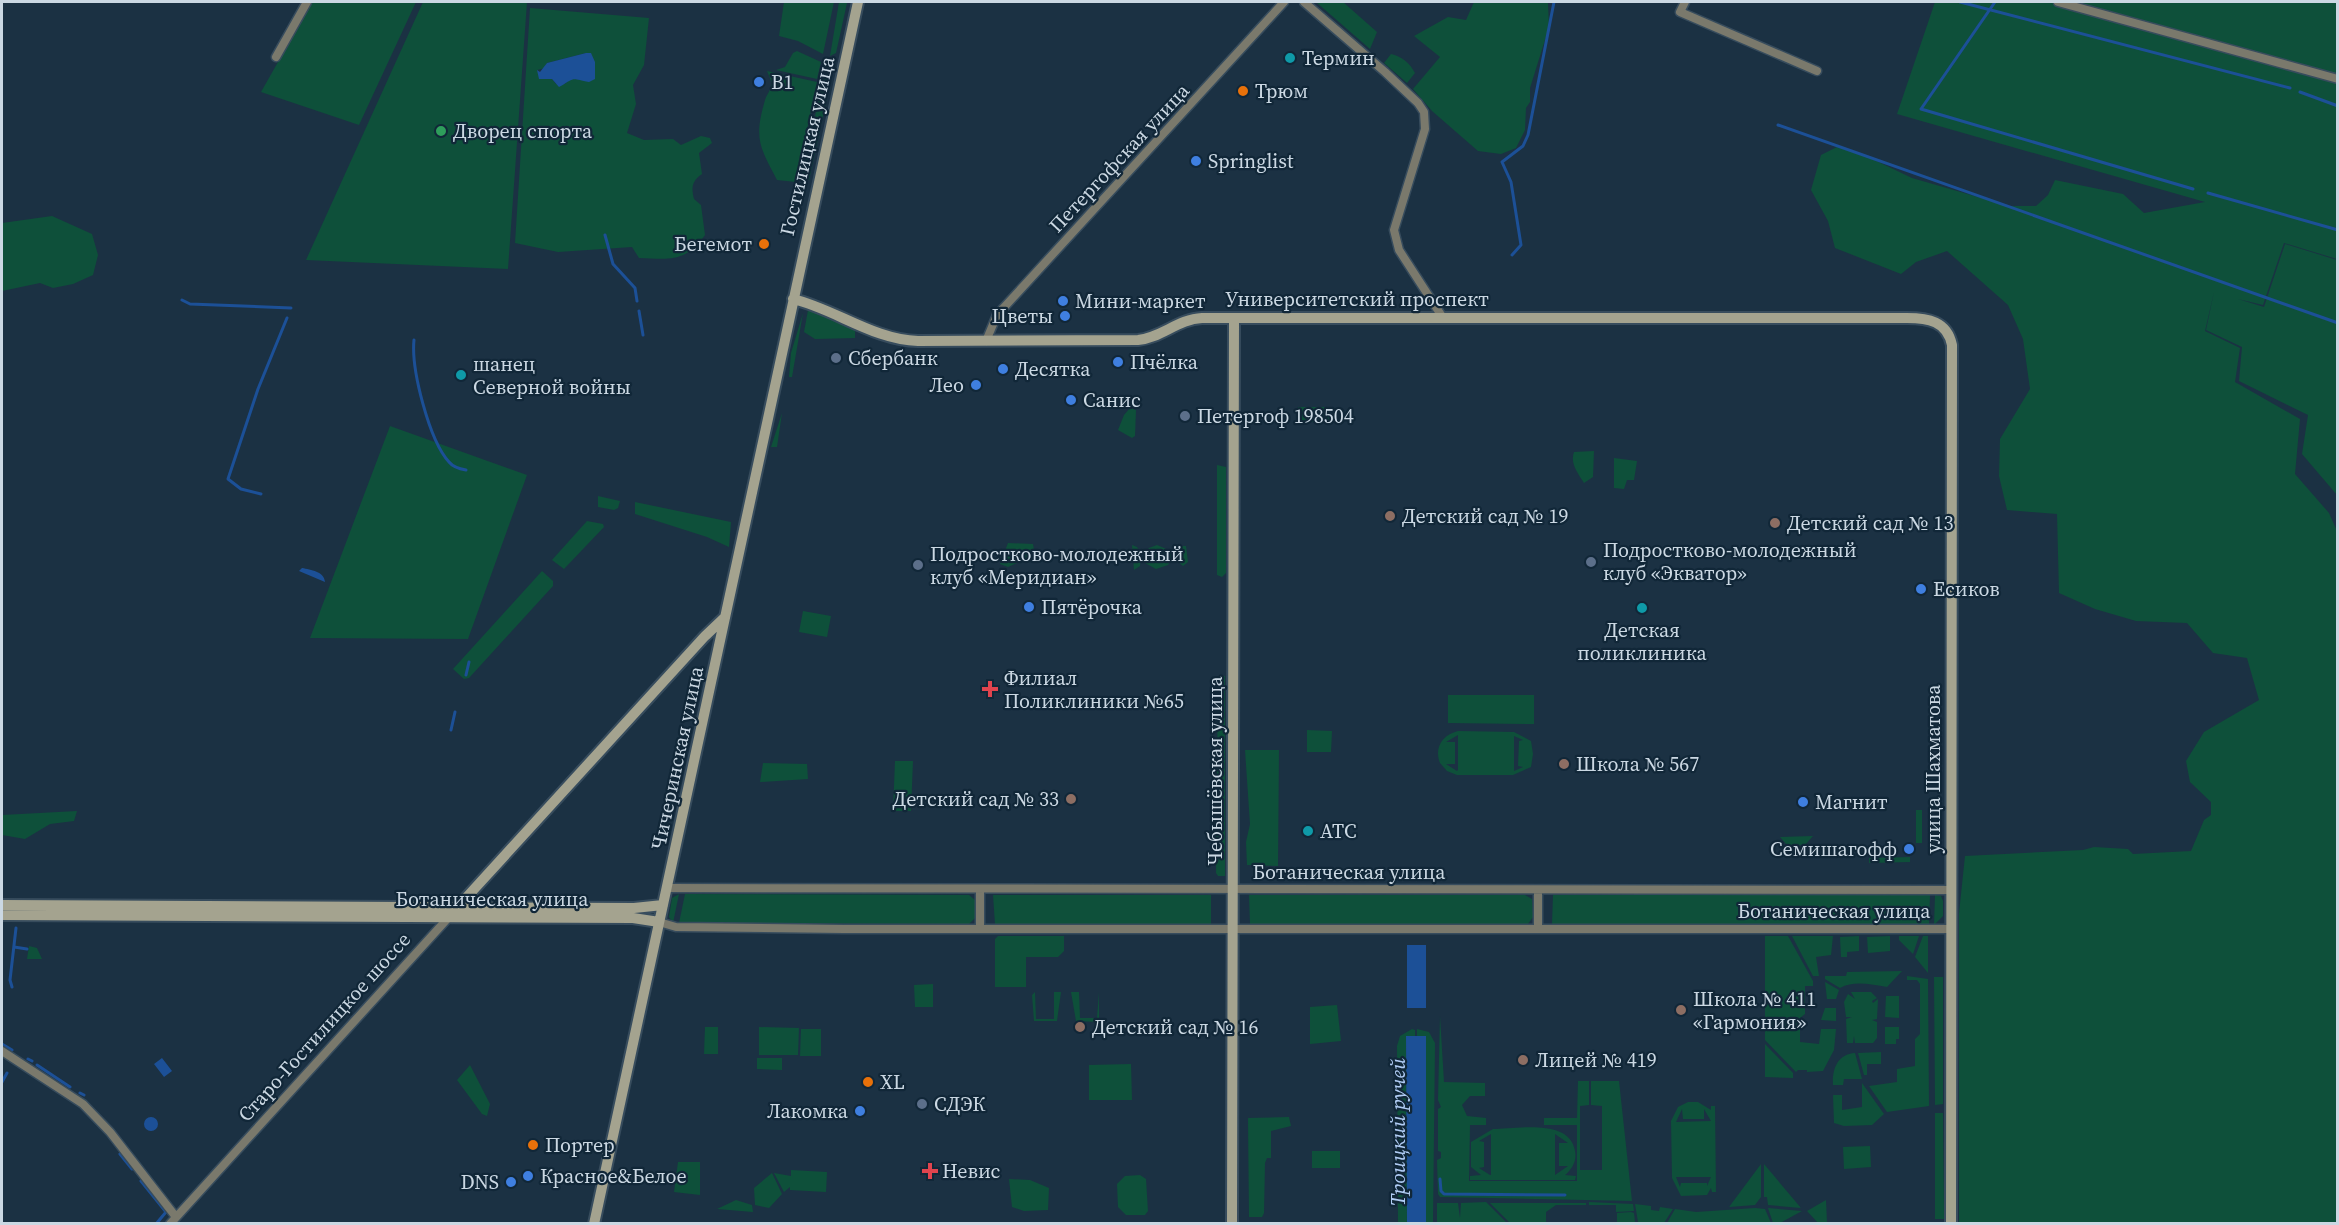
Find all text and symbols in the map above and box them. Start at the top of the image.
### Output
place label: Термин [1302,44,1375,72]
marker: Термин [1283,51,1297,65]
street label: Гостилицкая улица [773,53,841,238]
place label: В1 [771,68,794,96]
marker: В1 [752,75,766,89]
street label: Петергофская улица [1042,77,1196,239]
place label: Трюм [1255,77,1308,105]
marker: Трюм [1236,84,1250,98]
place label: Дворец спорта [453,117,593,145]
marker: Дворец спорта [434,124,448,138]
place label: Springlist [1208,147,1294,175]
marker: Springlist [1189,154,1203,168]
place label: Бегемот [674,230,752,258]
marker: Бегемот [757,237,771,251]
street label: Университетский проспект [1225,285,1489,313]
place label: Мини-маркет [1075,287,1206,315]
marker: Мини-маркет [1056,294,1070,308]
place label: Цветы [992,302,1053,330]
marker: Цветы [1058,309,1072,323]
place label: Сбербанк [848,344,938,372]
place label: Пчёлка [1130,348,1199,376]
place label: шанец Северной войны [473,350,631,401]
marker: Сбербанк [829,351,843,365]
place label: Десятка [1015,355,1091,383]
marker: Пчёлка [1111,355,1125,369]
marker: Десятка [996,362,1010,376]
marker: шанец Северной войны [454,368,468,382]
place label: Лео [929,371,964,399]
marker: Лео [969,378,983,392]
place label: Санис [1083,386,1141,414]
marker: Санис [1064,393,1078,407]
place label: Петергоф 198504 [1197,402,1354,430]
marker: Петергоф 198504 [1178,409,1192,423]
place label: Детский сад № 19 [1402,502,1568,530]
marker: Детский сад № 19 [1383,509,1397,523]
place label: Детский сад № 13 [1787,509,1953,537]
marker: Детский сад № 13 [1768,516,1782,530]
place label: Подростково-молодежный клуб «Экватор» [1603,536,1857,587]
place label: Подростково-молодежный клуб «Меридиан» [930,540,1184,591]
marker: Подростково-молодежный клуб «Экватор» [1584,555,1598,569]
marker: Подростково-молодежный клуб «Меридиан» [911,558,925,572]
place label: Есиков [1933,575,2000,603]
marker: Есиков [1914,582,1928,596]
place label: Пятёрочка [1041,593,1143,621]
marker: Пятёрочка [1022,600,1036,614]
marker: Детская поликлиника [1635,601,1649,615]
place label: Детская поликлиника [1577,616,1707,667]
street label: Чичеринская улица [644,663,710,852]
place label: Филиал Поликлиники №65 [1004,664,1184,715]
street label: Чебышёвская улица [1201,675,1229,866]
marker: Филиал Поликлиники №65 [981,680,999,698]
street label: улица Шахматова [1919,684,1947,853]
place label: Школа № 567 [1576,750,1699,778]
marker: Школа № 567 [1557,757,1571,771]
place label: Детский сад № 33 [893,785,1059,813]
place label: Магнит [1815,788,1888,816]
marker: Детский сад № 33 [1064,792,1078,806]
marker: Магнит [1796,795,1810,809]
place label: АТС [1320,817,1357,845]
marker: АТС [1301,824,1315,838]
place label: Семишагофф [1770,835,1897,863]
marker: Семишагофф [1902,842,1916,856]
street label: Ботаническая улица [1253,858,1446,886]
street label: Ботаническая улица [396,885,589,913]
street label: Ботаническая улица [1738,897,1931,925]
street label: Старо-Гостилицкое шоссе [231,926,417,1128]
place label: Школа № 411 «Гармония» [1693,985,1816,1036]
marker: Школа № 411 «Гармония» [1674,1003,1688,1017]
place label: Детский сад № 16 [1092,1013,1258,1041]
marker: Детский сад № 16 [1073,1020,1087,1034]
place label: Лицей № 419 [1535,1046,1657,1074]
marker: Лицей № 419 [1516,1053,1530,1067]
water label: Троицкий ручей [1383,1058,1412,1206]
place label: XL [880,1068,905,1096]
marker: XL [861,1075,875,1089]
place label: СДЭК [934,1090,986,1118]
place label: Лакомка [767,1097,849,1125]
marker: СДЭК [915,1097,929,1111]
marker: Лакомка [853,1104,867,1118]
place label: Портер [545,1131,615,1159]
marker: Портер [526,1138,540,1152]
place label: Невис [942,1157,1001,1185]
place label: Красное&Белое [540,1162,687,1190]
marker: Невис [923,1164,937,1178]
place label: DNS [460,1168,499,1196]
marker: Красное&Белое [521,1169,535,1183]
marker: DNS [504,1175,518,1189]

